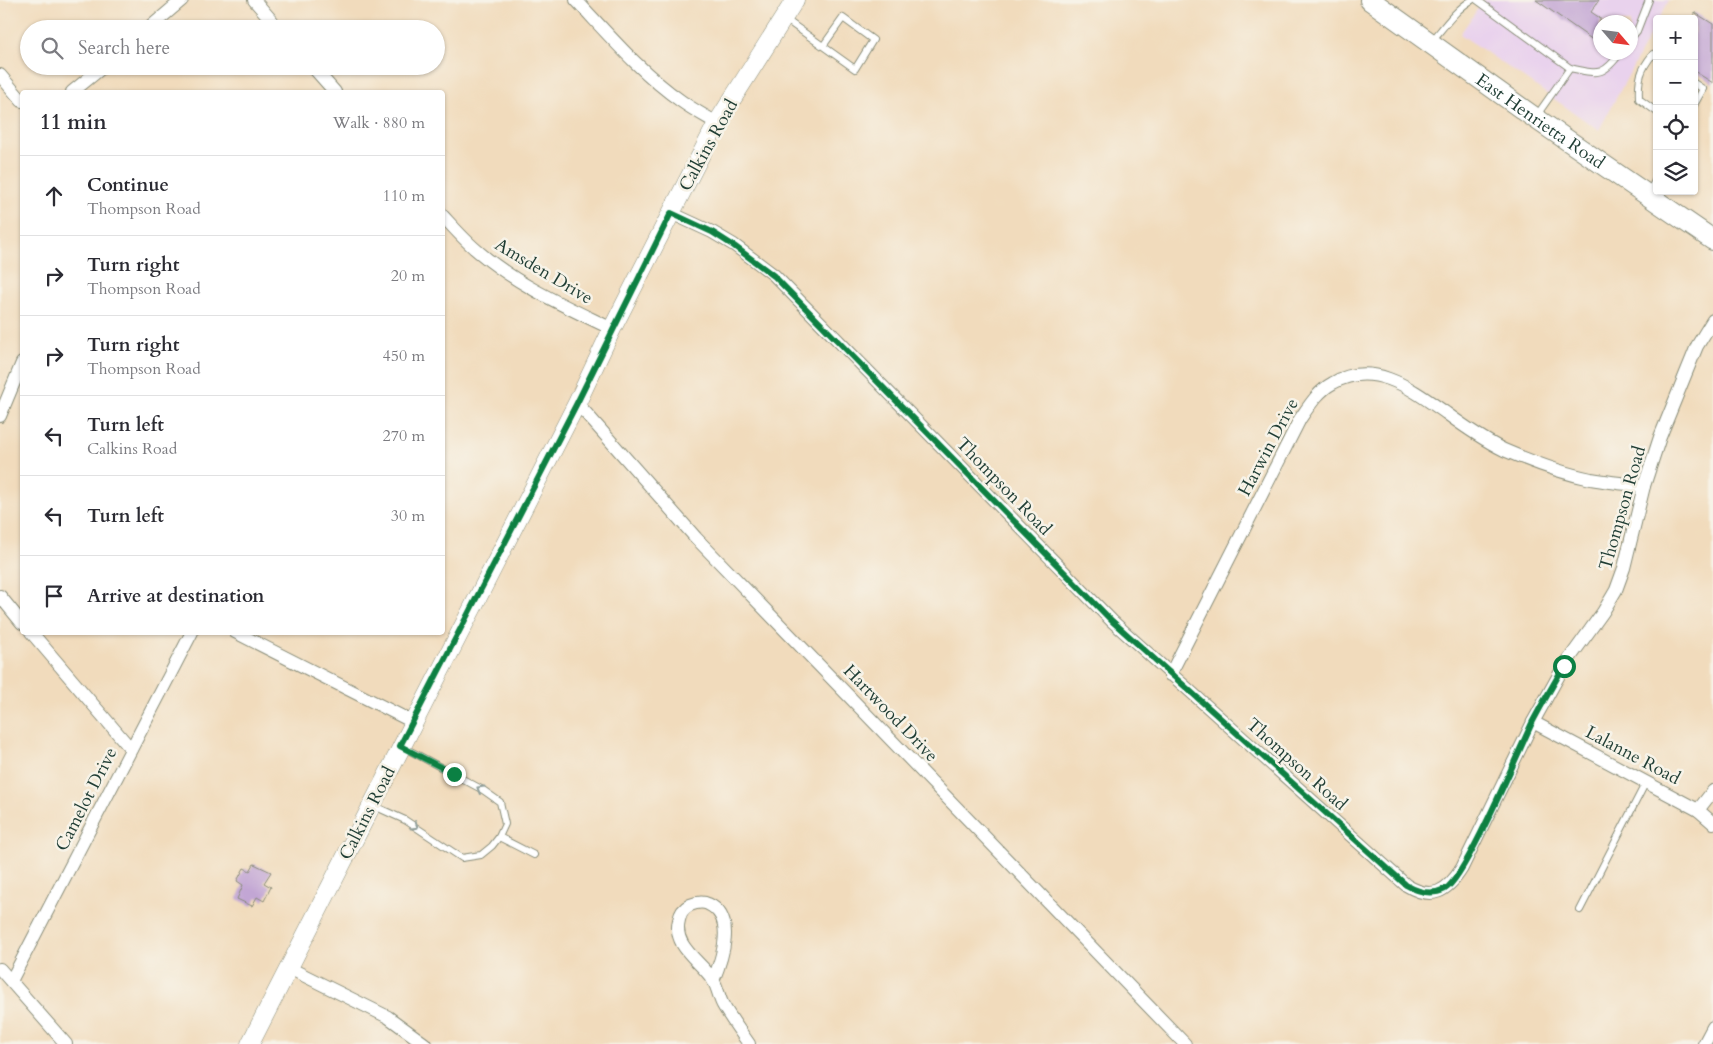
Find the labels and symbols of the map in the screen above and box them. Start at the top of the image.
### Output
north arrow [1593,15,1638,60]
street label: East Henrietta Road [1470,68,1610,175]
street label: Calkins Road [673,94,744,196]
street label: Amsden Drive [490,232,597,311]
street label: Harwin Drive [1232,394,1305,501]
street label: Thompson Road [950,432,1057,541]
street label: Thompson Road [1593,443,1652,573]
route start [1553,655,1576,678]
street label: Hartwood Drive [838,659,944,768]
street label: Thompson Road [1241,712,1353,817]
street label: Lalanne Road [1581,720,1685,791]
street label: Camelot Drive [50,743,123,855]
street label: Calkins Road [333,762,402,864]
route end [443,763,466,786]
one-way arrow [476,785,485,795]
one-way arrow [409,819,418,829]

